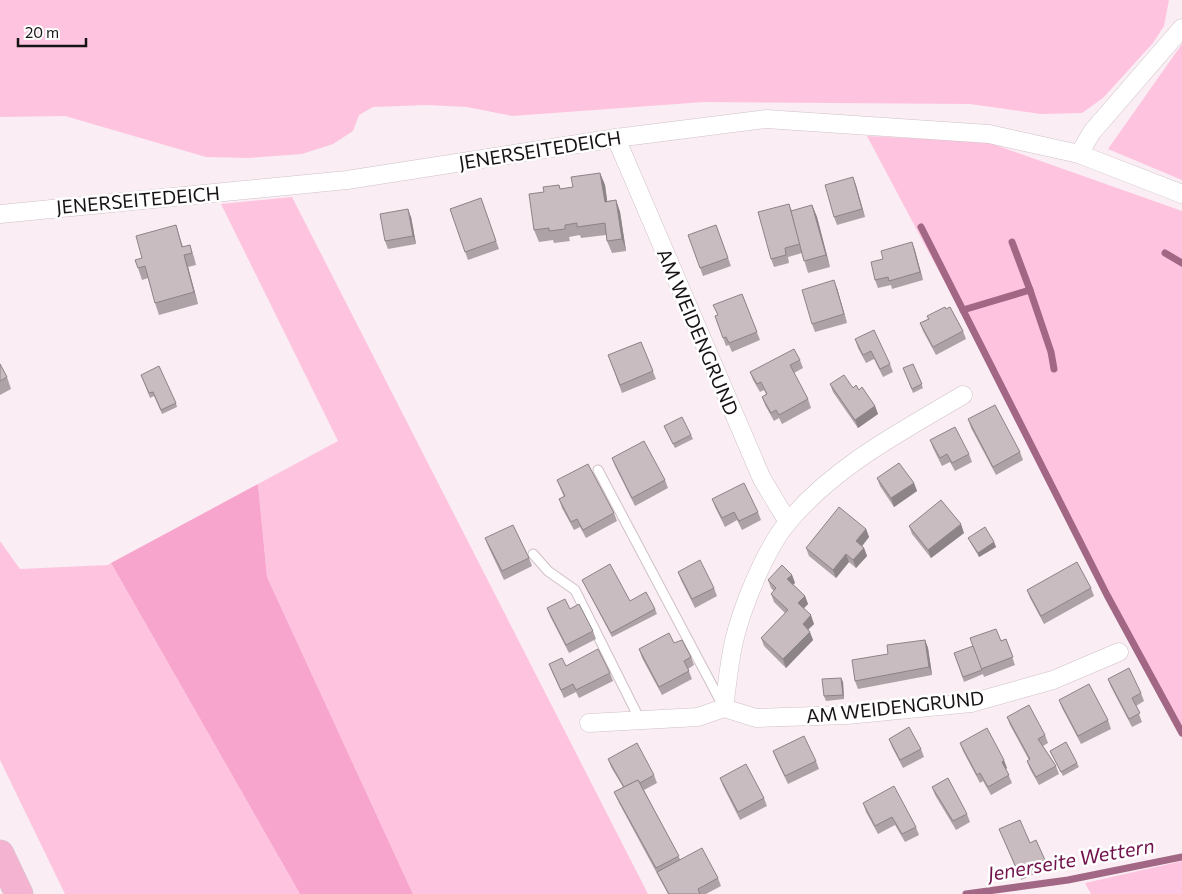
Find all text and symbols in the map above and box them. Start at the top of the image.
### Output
scale bar [18,15,85,47]
text: 20 m [25,23,59,41]
street label: JENERSEITEDEICH [457,125,623,174]
street label: JENERSEITEDEICH [55,181,221,218]
street label: AM WEIDENGRUND [653,245,744,419]
street label: AM WEIDENGRUND [805,686,985,727]
water label: Jenerseite Wettern [984,833,1156,886]

